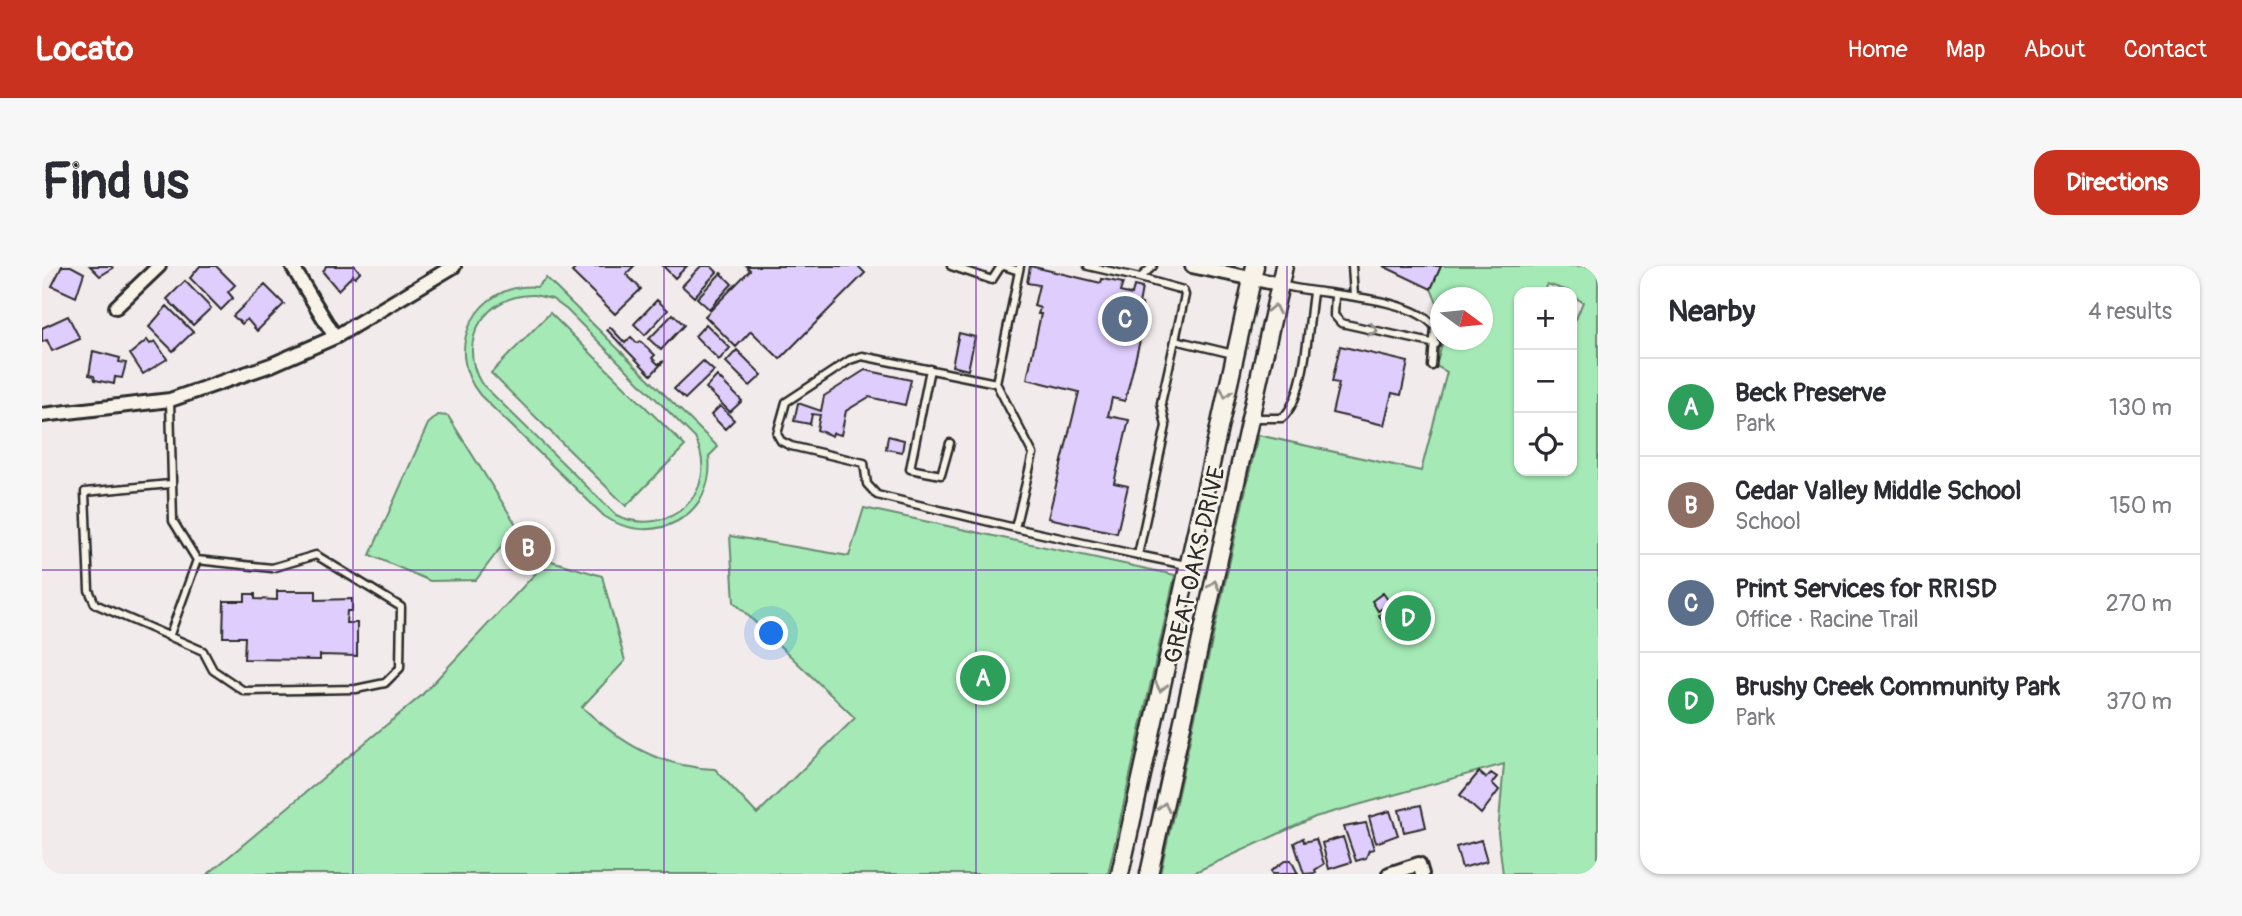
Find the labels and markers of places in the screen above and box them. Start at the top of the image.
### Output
pin: C [1102,293,1148,345]
pin: B [505,522,551,574]
pin: D [1385,592,1431,644]
pin: A [960,652,1006,704]

